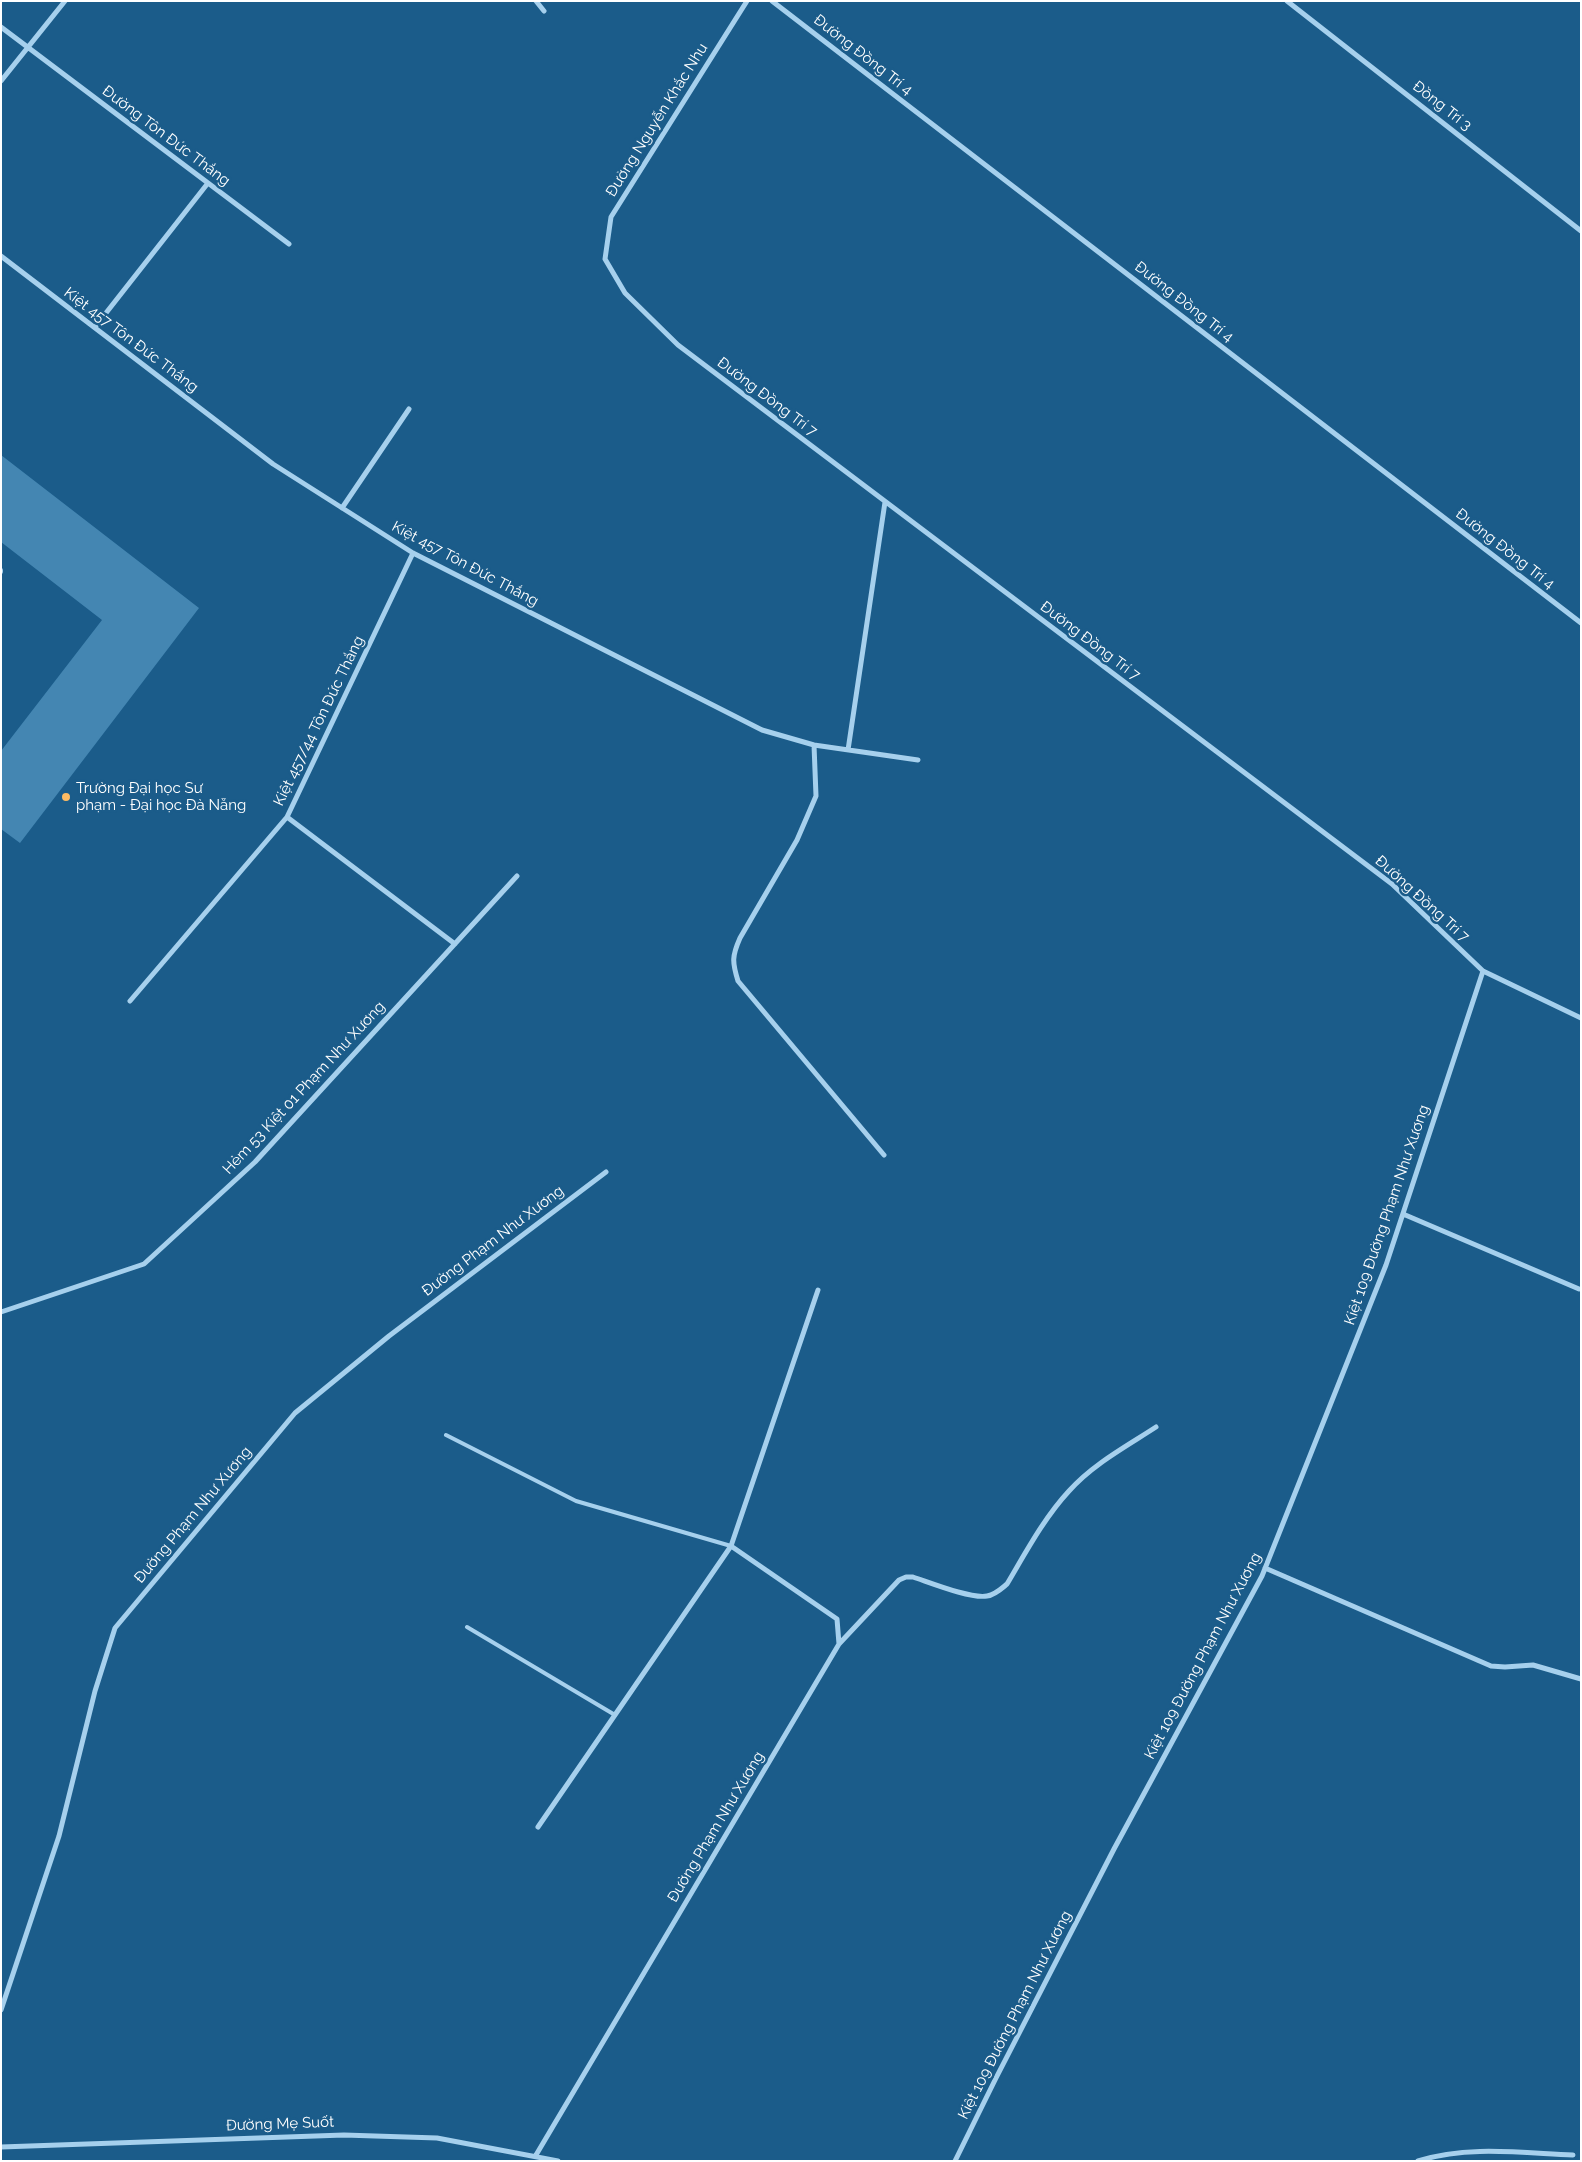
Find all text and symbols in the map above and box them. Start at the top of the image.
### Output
street label: Đường Đồng Trí 4 [810,11,916,99]
street label: Đường Nguyễn Khắc Nhu [602,40,712,200]
street label: Đồng Trí 3 [1409,77,1475,135]
street label: Đường Tôn Đức Thắng [99,82,233,190]
street label: Đường Đồng Trí 4 [1131,258,1237,346]
street label: Kiệt 457 Tôn Đức Thắng [60,284,202,396]
street label: Đường Đồng Trí 7 [714,354,820,440]
street label: Đường Đồng Trí 4 [1452,505,1558,593]
street label: Kiệt 457 Tôn Đức Thắng [389,518,541,610]
street label: Đường Đồng Trí 7 [1037,598,1143,684]
street label: Kiệt 457/44 Tôn Đức Thắng [270,633,368,809]
place label: Trường Đại học Sư phạm - Đại học Đà Nẵng [76,779,246,814]
marker: Trường Đại học Sư phạm - Đại học Đà Nẵng [60,791,72,803]
street label: Đường Đồng Trí 7 [1371,852,1473,946]
street label: Hẻm 53 Kiệt 01 Phạm Như Xương [219,998,389,1178]
street label: Kiệt 109 Đường Phạm Như Xương [1341,1103,1433,1327]
street label: Đường Phạm Như Xương [419,1182,567,1300]
street label: Đường Phạm Như Xương [131,1443,255,1587]
street label: Kiệt 109 Đường Phạm Như Xương [1141,1550,1265,1762]
street label: Đường Phạm Như Xương [664,1748,768,1906]
street label: Kiệt 109 Đường Phạm Như Xương [954,1908,1076,2122]
street label: Đường Mẹ Suốt [226,2113,334,2135]

